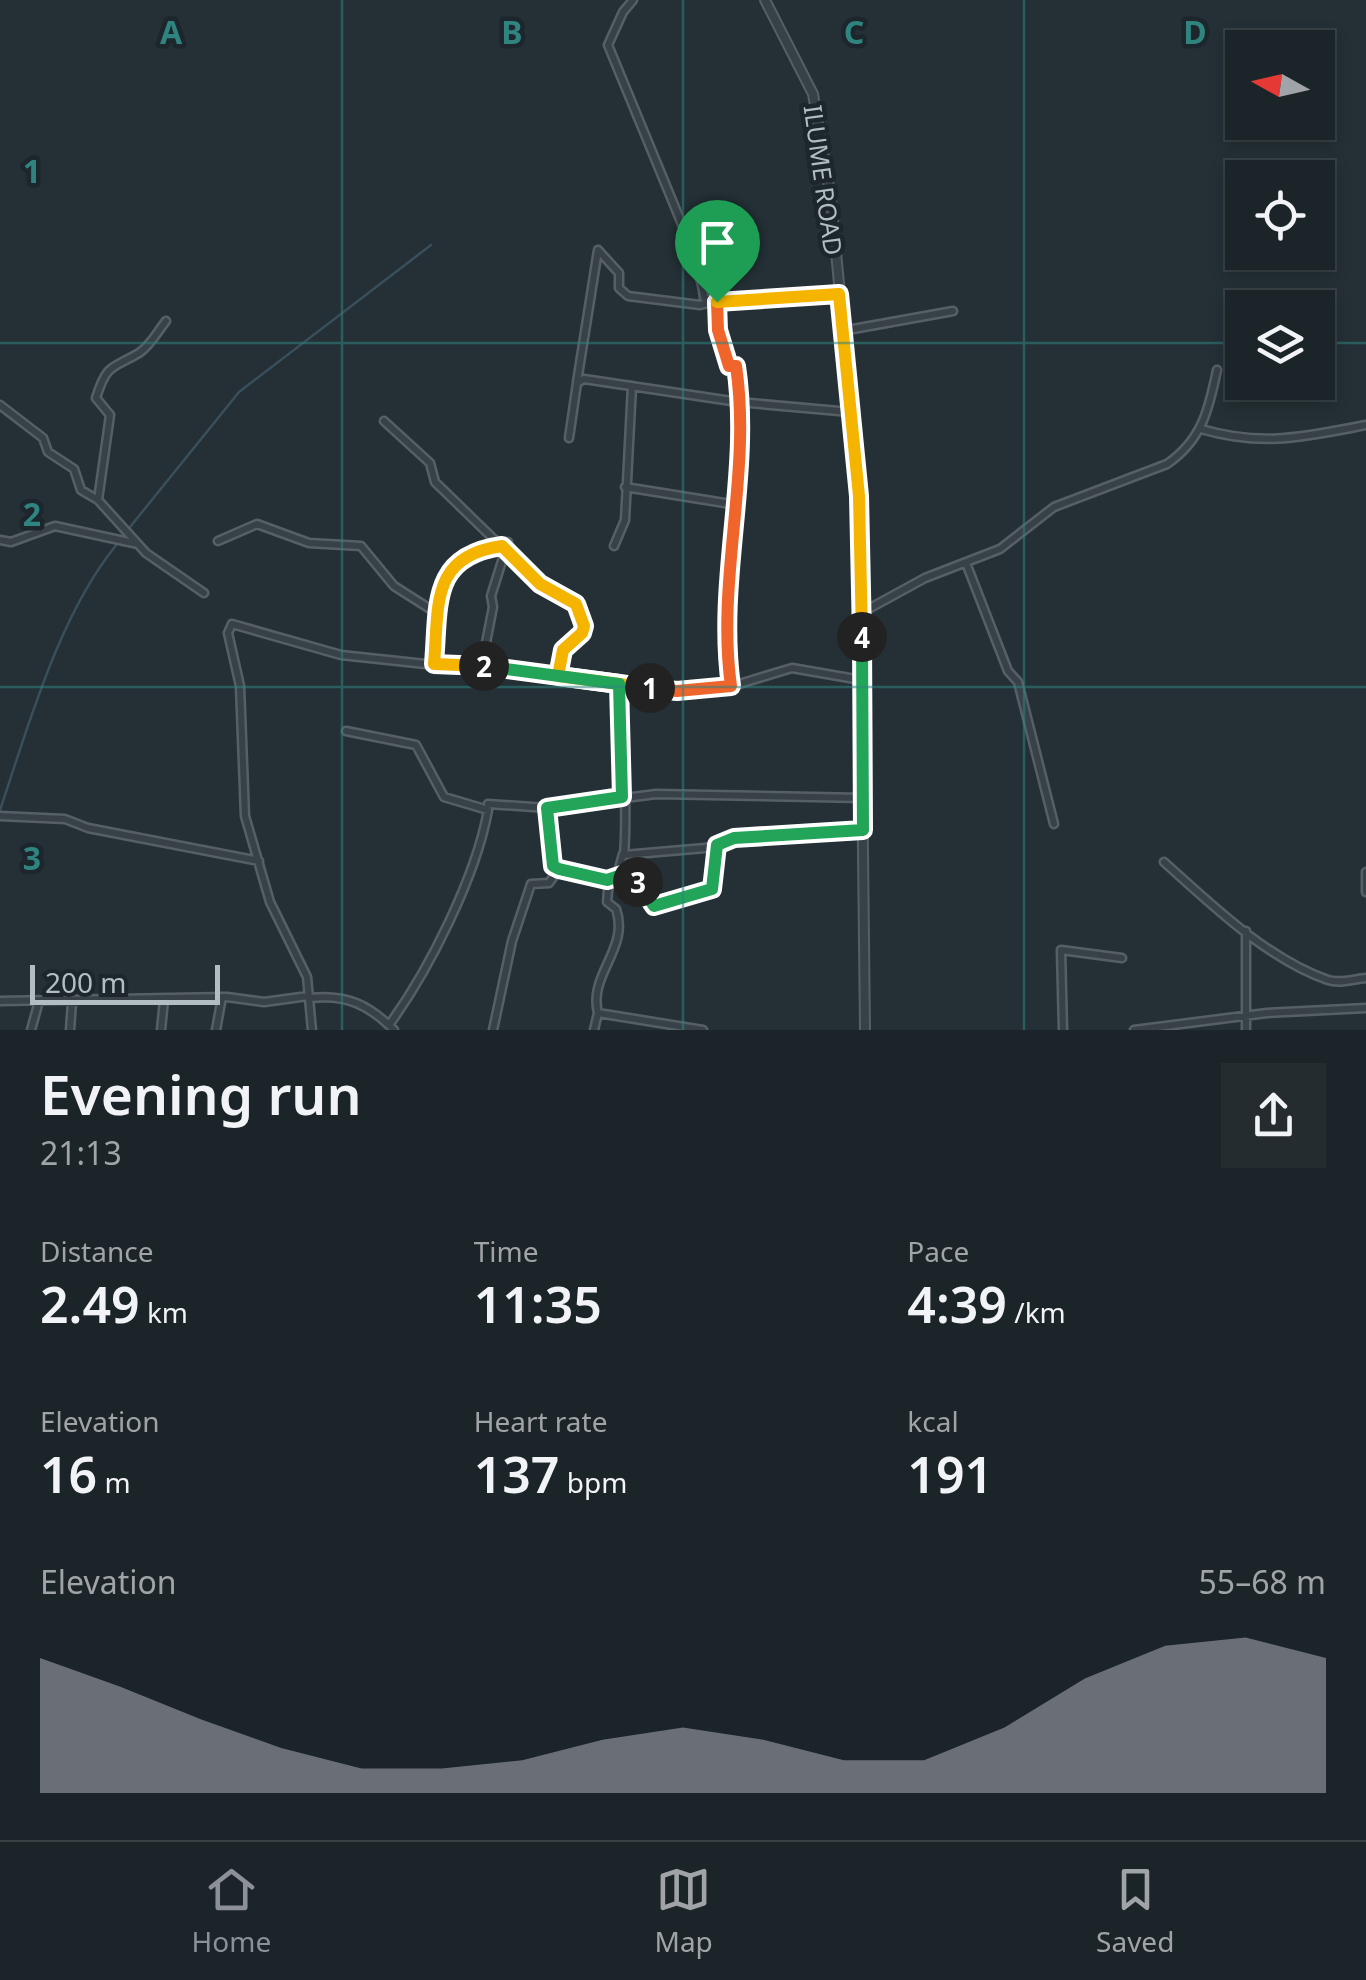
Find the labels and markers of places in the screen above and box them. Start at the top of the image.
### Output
pin [675,200,760,303]
pin: 4 [837,612,887,662]
pin: 2 [459,641,509,691]
pin: 1 [625,663,675,713]
pin: 3 [613,857,663,907]

